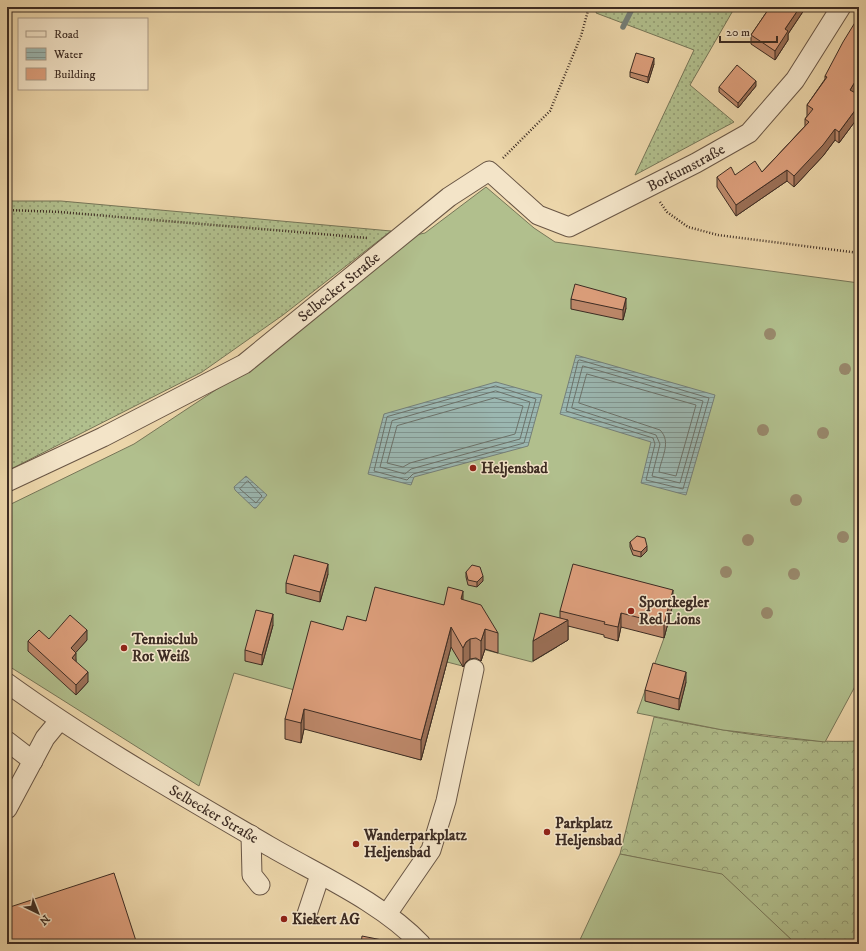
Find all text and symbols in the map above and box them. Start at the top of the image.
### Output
legend [18,18,148,90]
scale bar [720,18,777,44]
text: 20 m [726,25,750,40]
text: Road [54,27,79,42]
text: Water [53,47,83,62]
text: Building [54,67,95,82]
street label: Borkumstraße [644,140,728,196]
street label: Selbecker Straße [294,248,384,326]
place label: Heljensbad [481,459,548,478]
marker: Heljensbad [468,463,478,473]
place label: Sportkegler Red Lions [639,593,710,629]
marker: Sportkegler Red Lions [626,606,636,616]
place label: Tennisclub Rot Weiß [131,630,198,666]
marker: Tennisclub Rot Weiß [119,643,129,653]
street label: Selbecker Straße [165,781,262,848]
place label: Parkplatz Heljensbad [555,814,622,850]
place label: Wanderparkplatz Heljensbad [363,826,467,862]
marker: Parkplatz Heljensbad [542,827,552,837]
marker: Wanderparkplatz Heljensbad [351,839,361,849]
north arrow [18,893,58,933]
place label: Kiekert AG [292,910,360,929]
text: N [36,911,52,928]
marker: Kiekert AG [279,914,289,924]

